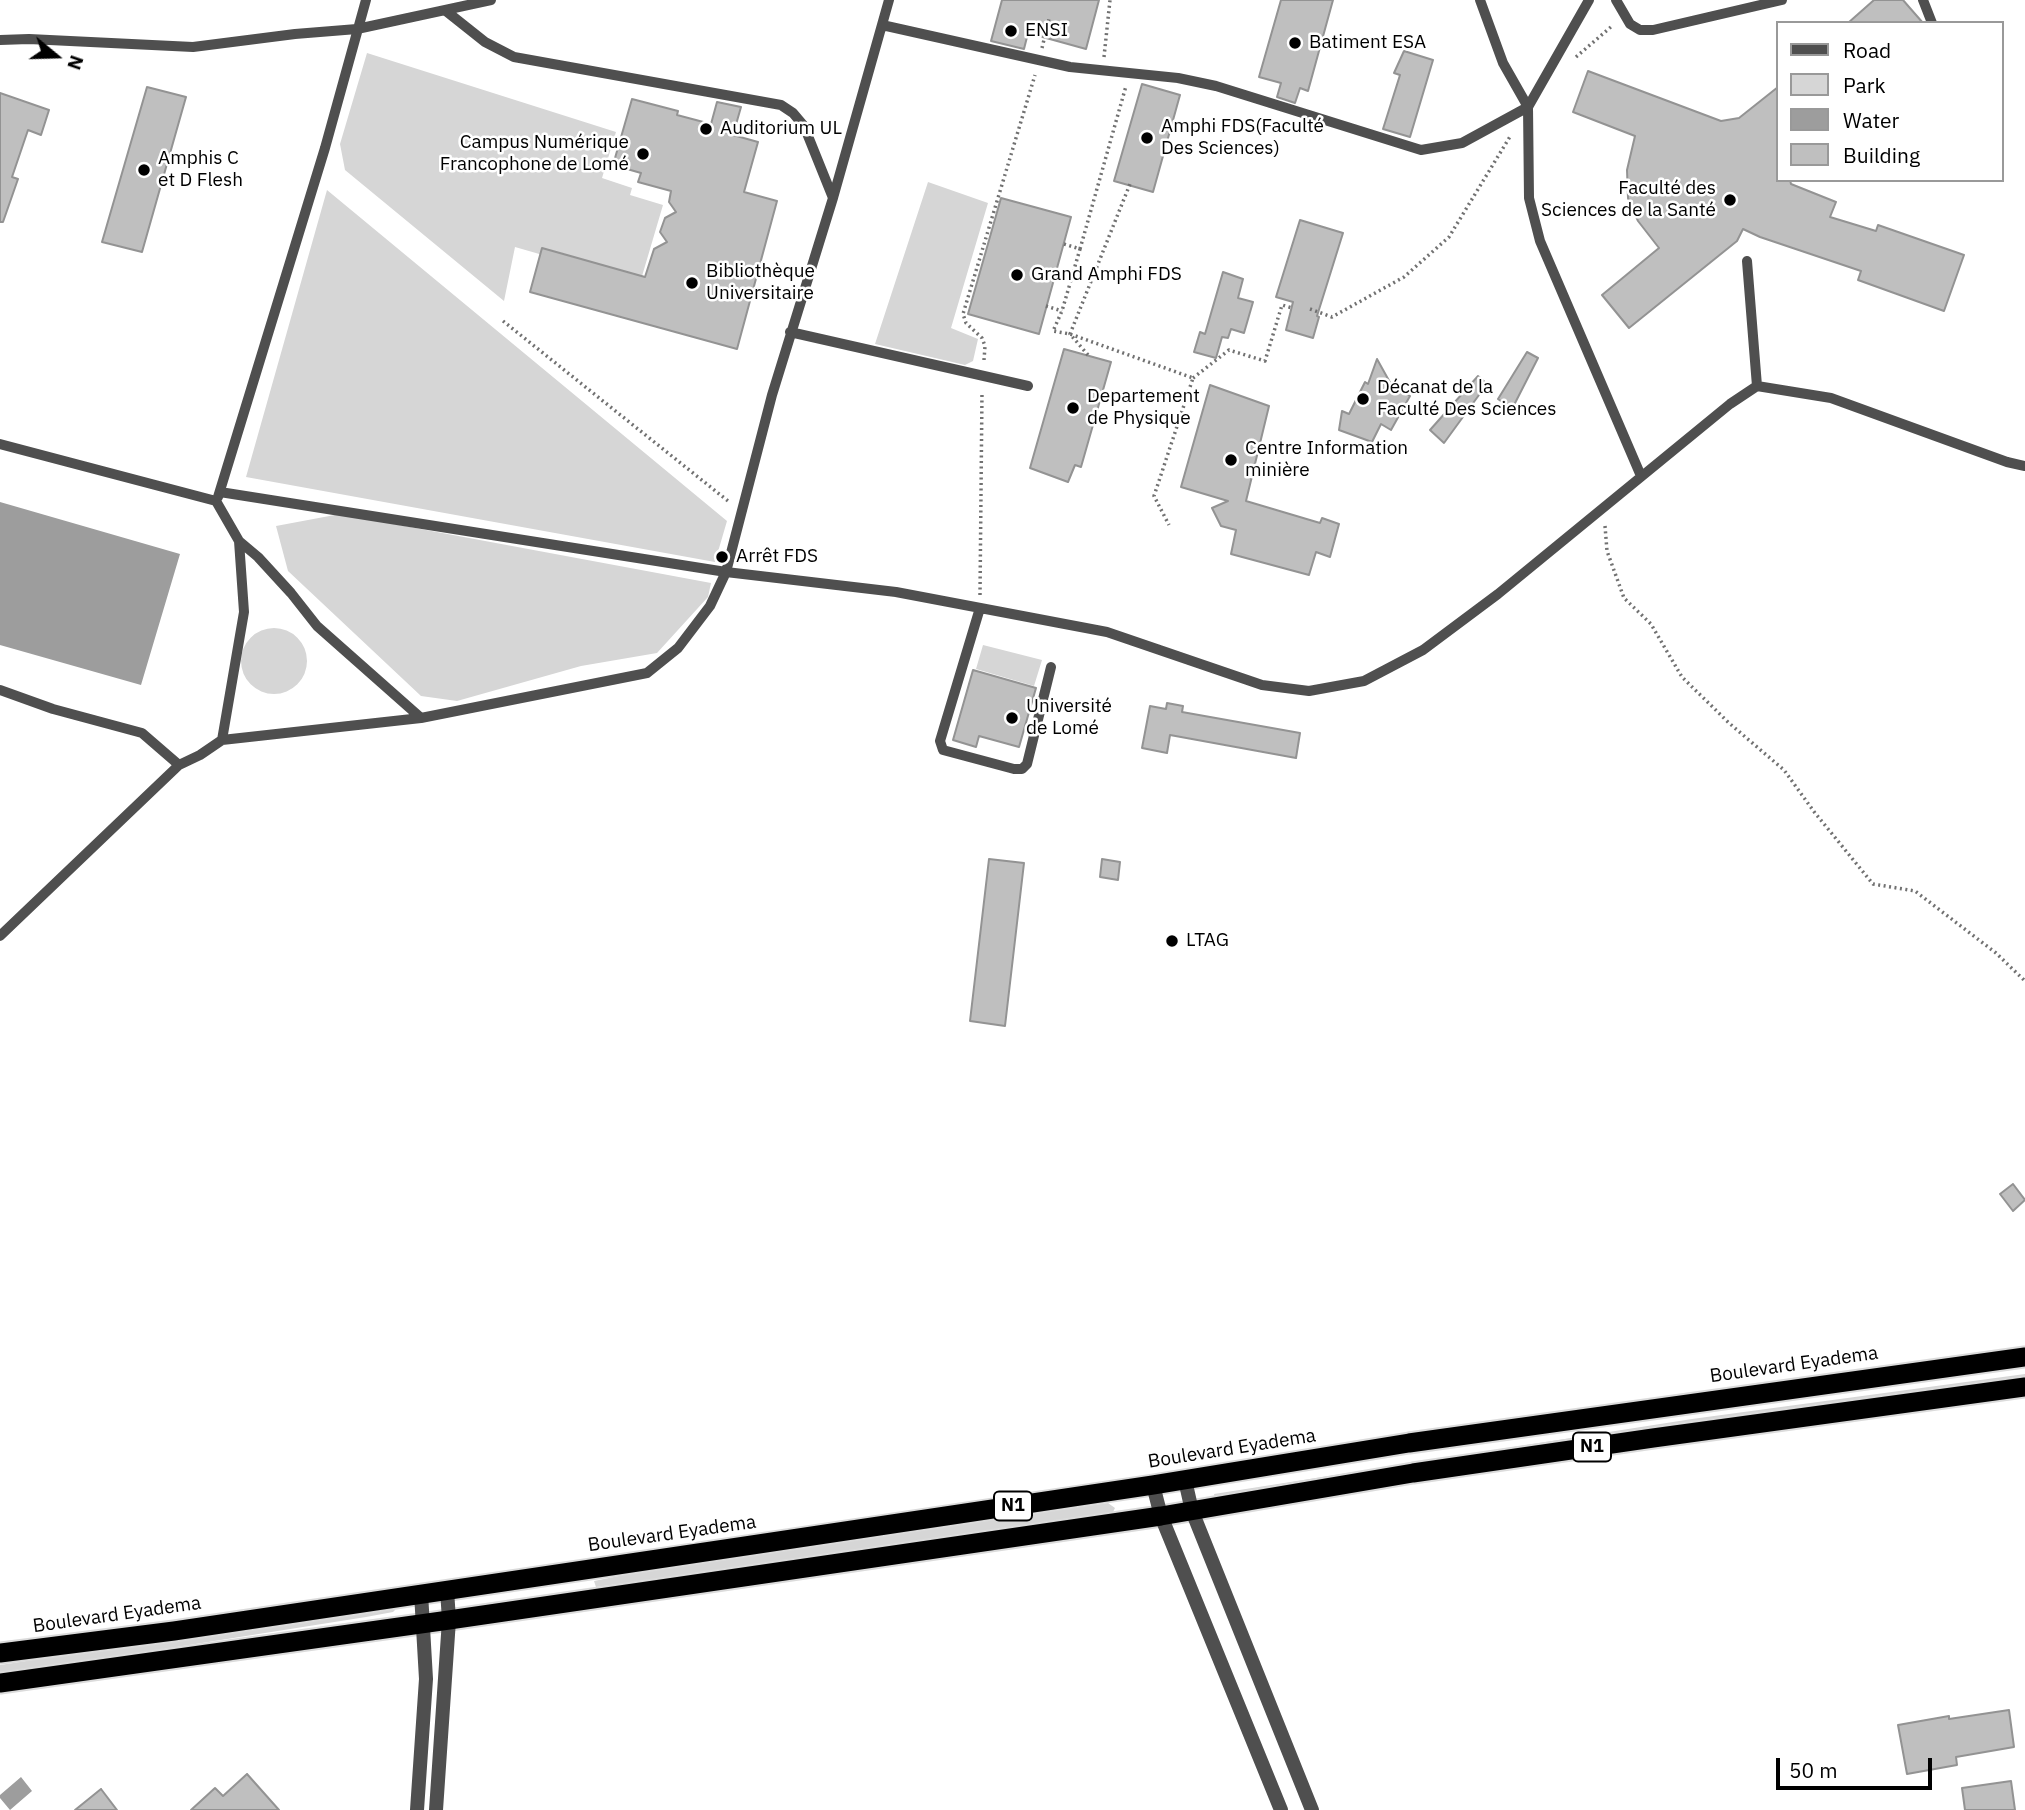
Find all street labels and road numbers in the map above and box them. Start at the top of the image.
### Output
street label: Boulevard Eyadema [1708,1342,1880,1388]
street label: Boulevard Eyadema [1146,1424,1318,1474]
road number: N1 [1573,1432,1611,1462]
road number: N1 [994,1492,1032,1520]
street label: Boulevard Eyadema [586,1511,758,1557]
street label: Boulevard Eyadema [31,1592,203,1638]

